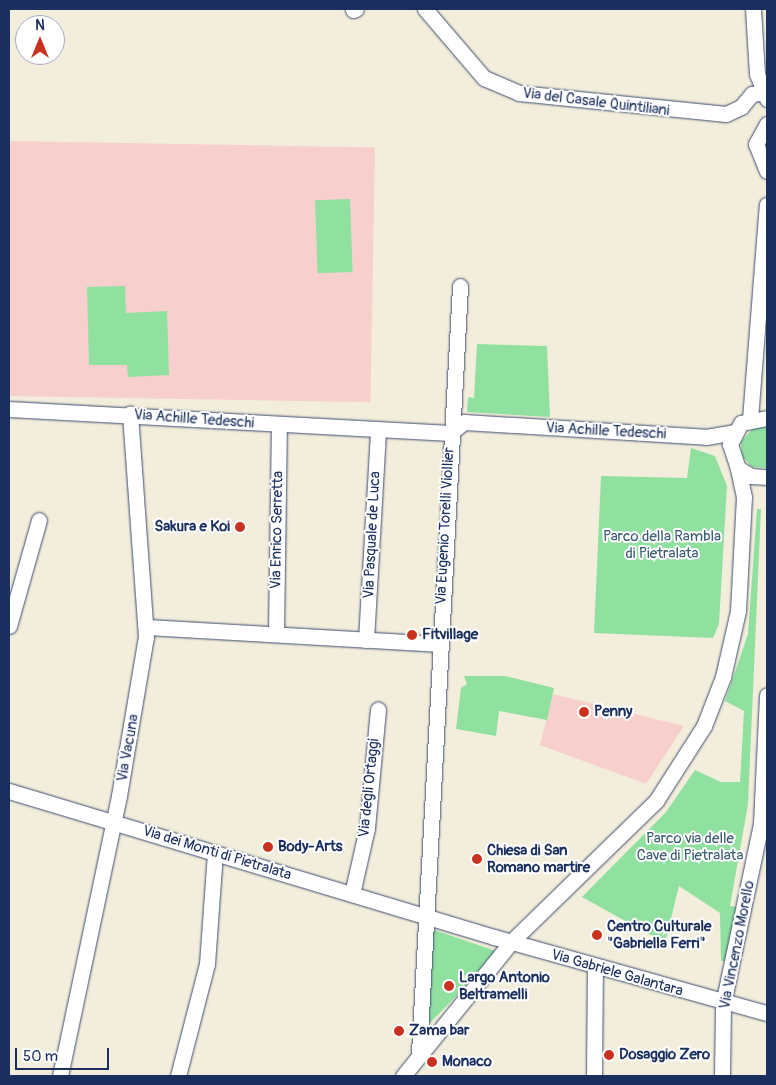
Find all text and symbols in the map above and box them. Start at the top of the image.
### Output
north arrow [15,15,65,65]
text: N [35,17,45,34]
street label: Via del Casale Quintiliani [521,84,671,120]
street label: Via Achille Tedeschi [133,406,255,432]
street label: Via Achille Tedeschi [545,419,667,443]
street label: Via Eugenio Torelli Viollier [432,447,458,605]
street label: Via Enrico Serretta [267,471,287,589]
street label: Via Pasquale de Luca [360,471,384,599]
place label: Sakura e Koi [154,518,230,536]
marker: Sakura e Koi [234,521,246,533]
park label: Parco della Rambla di Pietralata [603,527,721,562]
place label: Fitvillage [422,626,478,644]
marker: Fitvillage [406,629,418,641]
place label: Penny [594,703,632,721]
marker: Penny [578,706,590,718]
street label: Via Vacuna [113,713,143,783]
street label: Via degli Ortaggi [355,738,383,838]
street label: Via dei Monti di Pietralata [140,822,294,884]
park label: Parco via delle Cave di Pietralata [637,829,743,864]
place label: Body-Arts [278,838,343,856]
marker: Body-Arts [262,841,274,853]
place label: Chiesa di San Romano martire [487,841,590,876]
marker: Chiesa di San Romano martire [471,853,483,865]
street label: Via Vincenzo Morello [716,879,758,1011]
place label: Centro Culturale "Gabriella Ferri" [607,917,711,952]
marker: Centro Culturale "Gabriella Ferri" [591,929,603,941]
street label: Via Gabriele Galantara [549,946,685,1000]
place label: Largo Antonio Beltramelli [459,968,550,1003]
marker: Largo Antonio Beltramelli [443,980,455,992]
place label: Zama bar [409,1022,469,1040]
marker: Zama bar [393,1025,405,1037]
scale bar [18,1038,111,1070]
place label: Dosaggio Zero [619,1046,710,1064]
text: 50 m [23,1047,58,1066]
marker: Dosaggio Zero [603,1049,615,1061]
place label: Monaco [442,1053,492,1071]
marker: Monaco [426,1056,438,1068]

